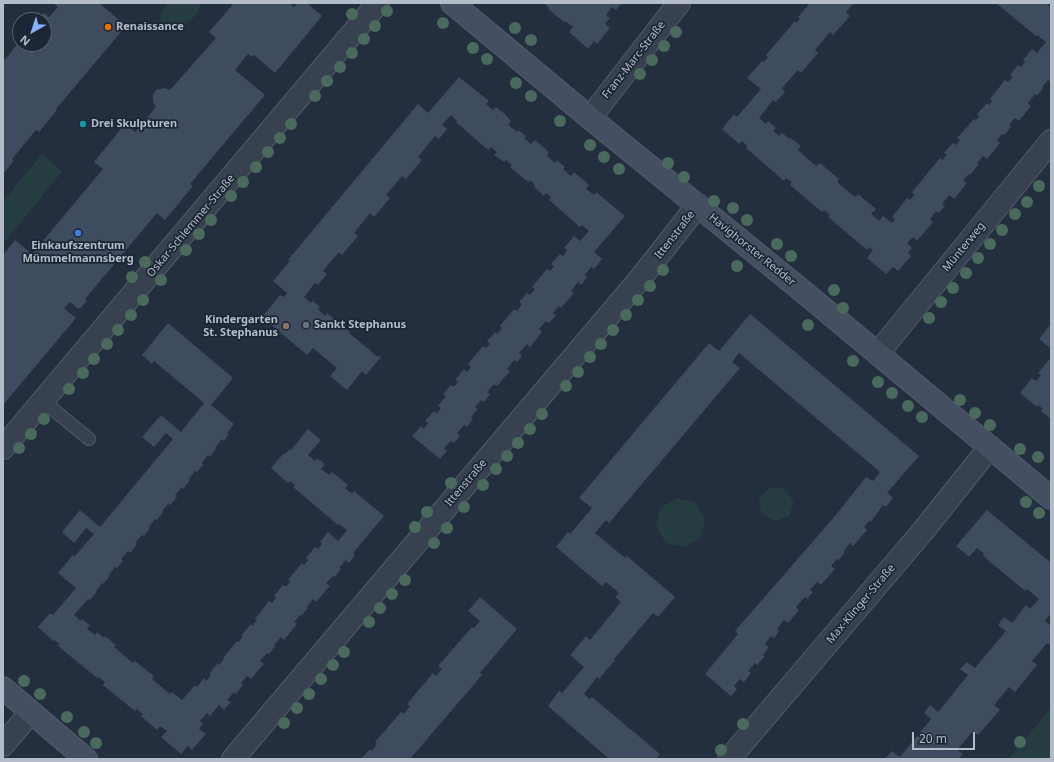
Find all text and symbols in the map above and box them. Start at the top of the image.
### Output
north arrow [12,12,52,52]
street label: Franz-Marc-Straße [600,19,668,101]
place label: Renaissance [116,20,184,34]
marker: Renaissance [103,22,113,32]
text: N [17,32,33,50]
place label: Drei Skulpturen [91,117,177,131]
marker: Drei Skulpturen [78,119,88,129]
street label: Oskar-Schlemmer-Straße [144,172,238,280]
street label: Ittenstraße [652,208,698,262]
street label: Havighorster Redder [706,211,798,289]
street label: Münterweg [940,220,988,274]
marker: Einkaufszentrum Mümmelmannsberg [73,228,83,238]
place label: Einkaufszentrum Mümmelmannsberg [22,239,134,265]
place label: Kindergarten St. Stephanus [203,313,278,339]
place label: Sankt Stephanus [314,318,406,332]
marker: Sankt Stephanus [301,320,311,330]
marker: Kindergarten St. Stephanus [281,321,291,331]
street label: Ittenstraße [442,457,490,509]
street label: Max-Klinger-Straße [824,562,898,646]
scale bar [914,724,977,750]
text: 20 m [919,730,947,747]

